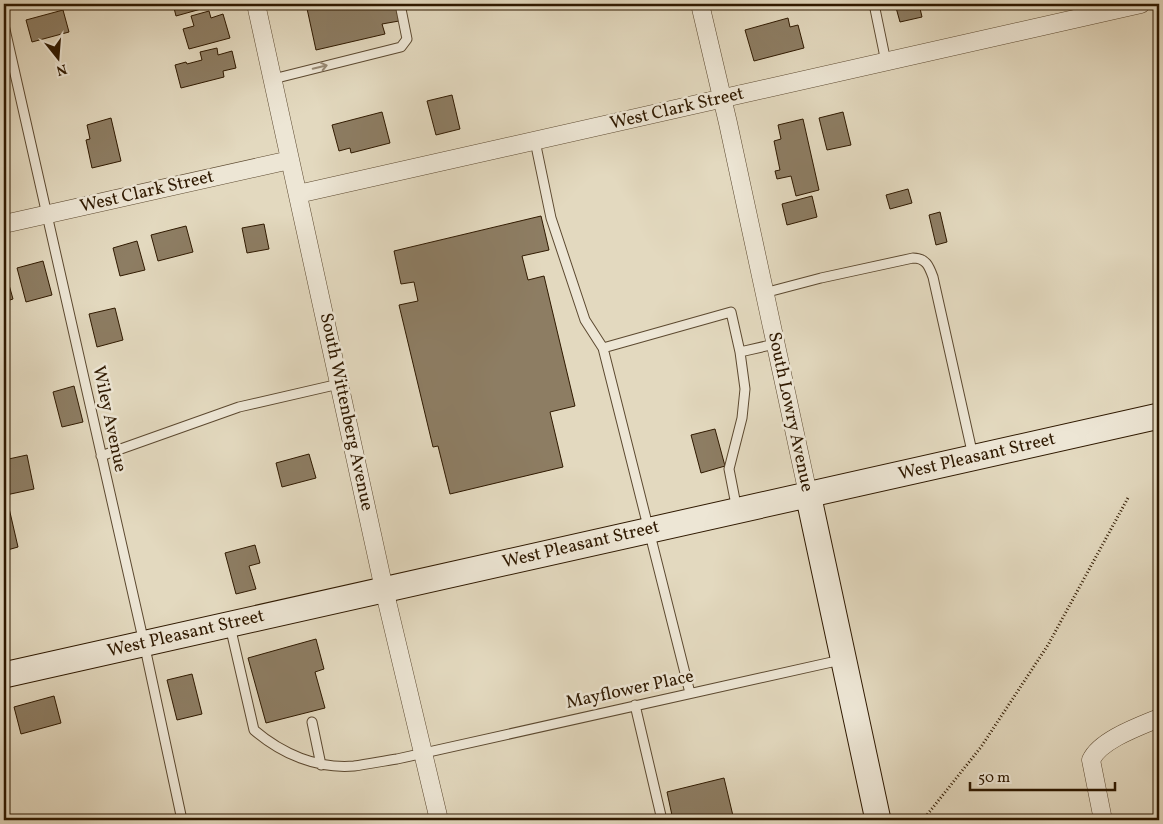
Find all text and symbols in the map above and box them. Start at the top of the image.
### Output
north arrow [32,32,82,82]
text: N [54,58,69,80]
one-way arrow [311,62,327,71]
street label: West Clark Street [607,81,747,137]
street label: West Clark Street [77,164,217,220]
street label: South Wittenberg Avenue [313,311,379,513]
street label: South Lowry Avenue [761,330,819,494]
street label: Wiley Avenue [86,363,132,475]
street label: West Pleasant Street [896,427,1058,487]
street label: West Pleasant Street [500,515,662,575]
street label: West Pleasant Street [105,604,267,664]
street label: Mayflower Place [564,664,696,716]
scale bar [970,759,1116,791]
text: 50 m [978,768,1010,789]

